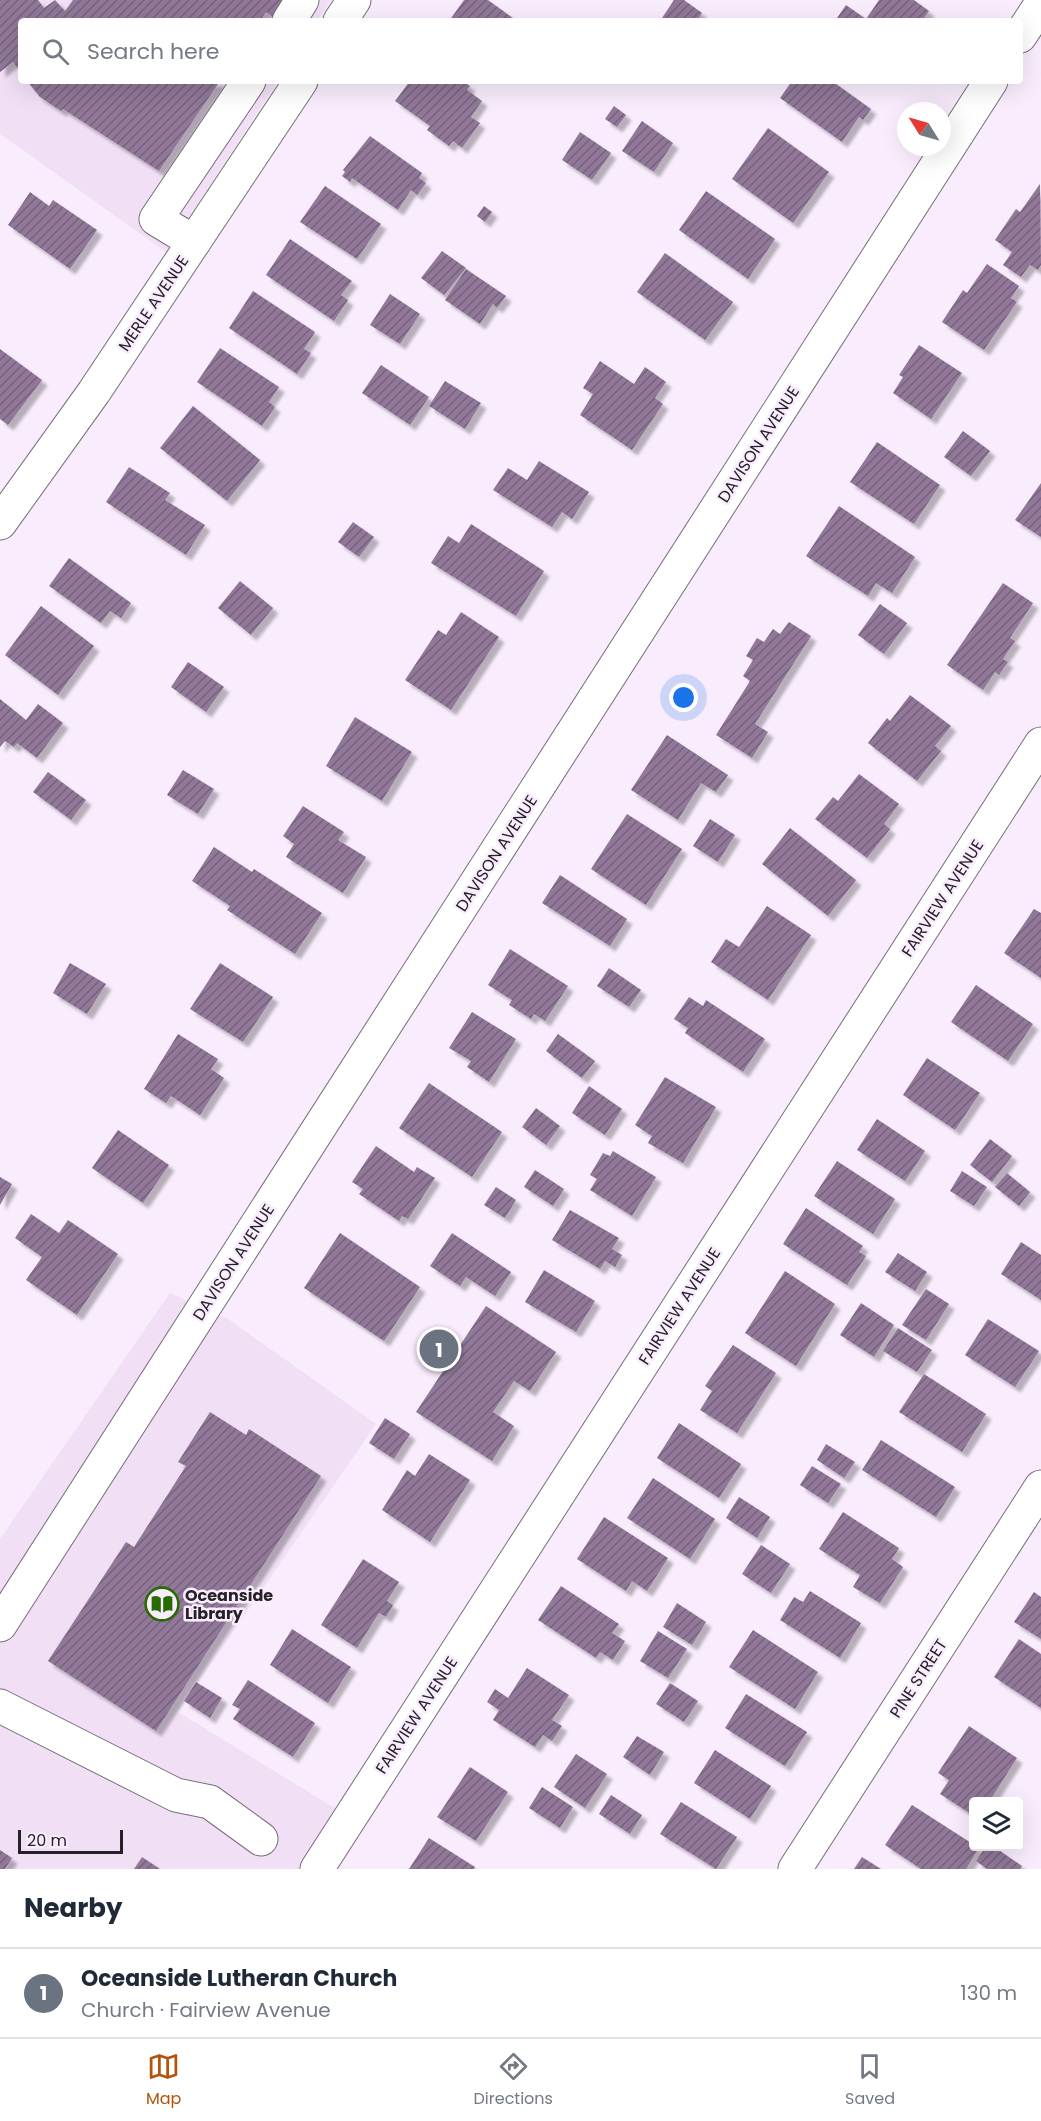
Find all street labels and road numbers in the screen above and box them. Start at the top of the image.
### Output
street label: MERLE AVENUE [113,251,194,356]
street label: DAVISON AVENUE [712,382,805,507]
street label: DAVISON AVENUE [450,791,543,916]
street label: FAIRVIEW AVENUE [896,835,989,961]
street label: DAVISON AVENUE [187,1200,280,1325]
street label: FAIRVIEW AVENUE [633,1243,726,1369]
street label: PINE STREET [884,1634,953,1722]
street label: FAIRVIEW AVENUE [370,1652,463,1778]

